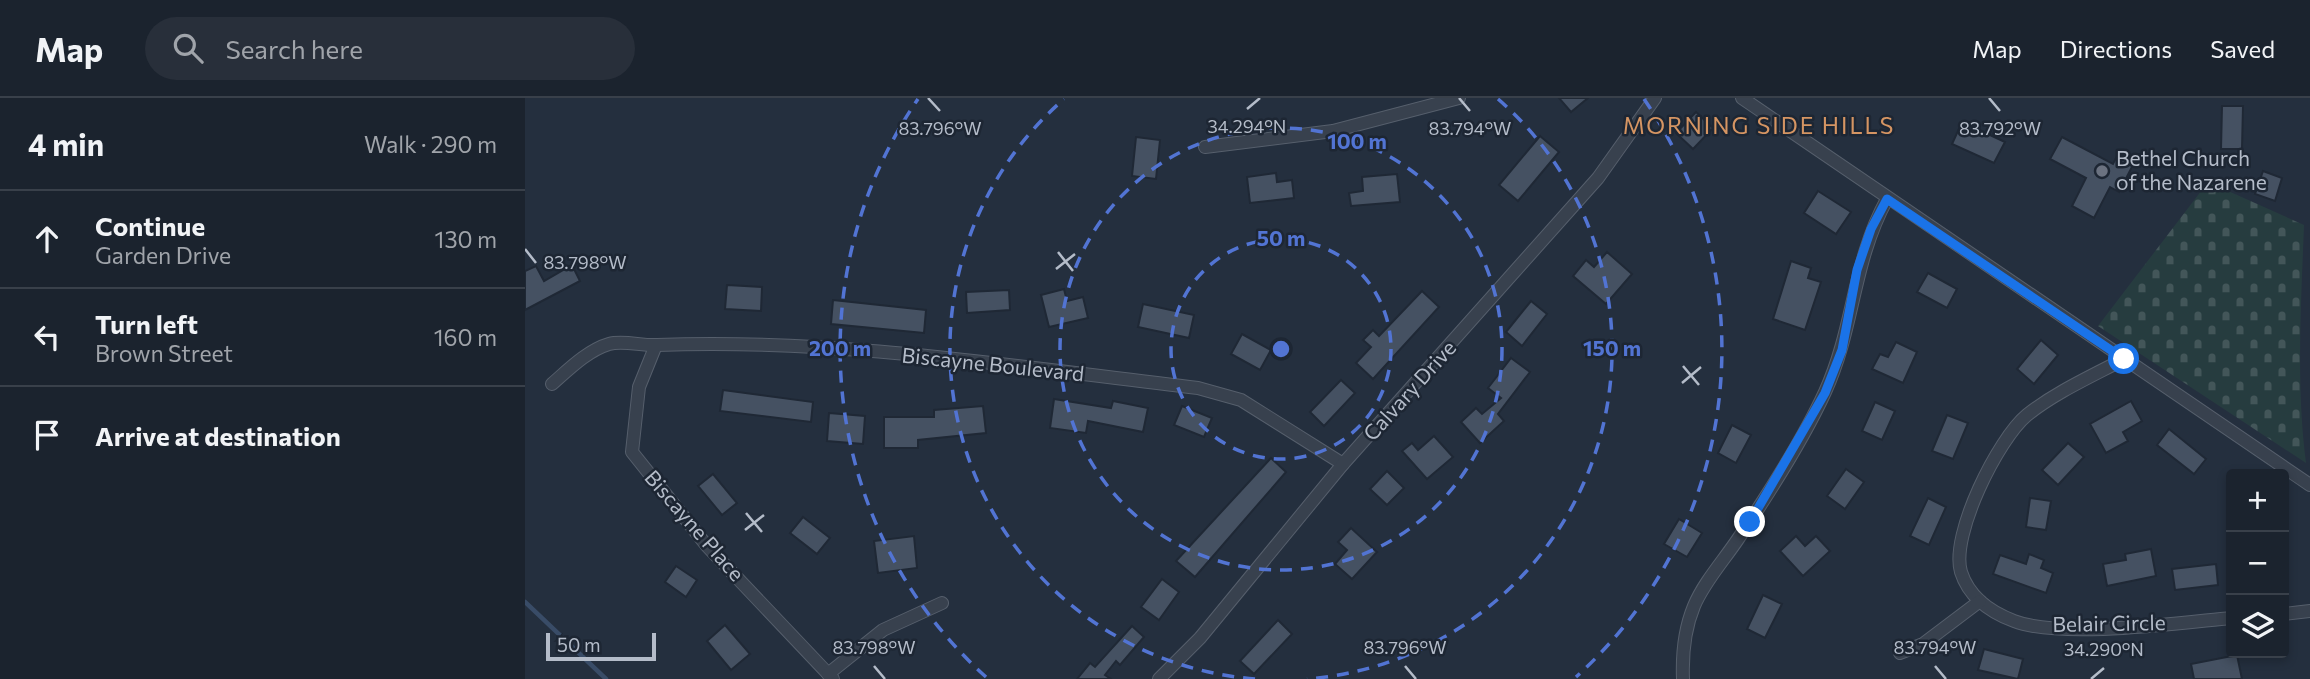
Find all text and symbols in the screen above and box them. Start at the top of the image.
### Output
search box [145,17,635,80]
text: Map [35,28,103,69]
icon: search [169,29,207,67]
text: Search here [225,33,363,64]
text: Map [1972,34,2022,63]
text: Directions [2060,34,2172,63]
text: Saved [2210,34,2275,63]
district label: MORNING SIDE HILLS [1623,111,1895,139]
text: 34.294°N [1208,115,1286,137]
text: 83.796°W [898,117,982,139]
text: 83.794°W [1429,117,1511,139]
text: 83.792°W [1959,117,2041,139]
text: 4 min [28,125,104,162]
text: 100 m [1327,128,1387,153]
text: Walk · 290 m [364,130,497,158]
place label: Bethel Church of the Nazarene [2116,145,2267,194]
marker: Bethel Church of the Nazarene [2094,163,2110,179]
text: Continue [95,210,205,241]
icon: ahead [28,220,66,258]
text: 130 m [435,225,497,253]
text: 50 m [1257,225,1305,250]
text: Garden Drive [95,241,231,269]
text: 83.798°W [543,251,627,273]
text: Turn left [95,308,198,339]
icon: left [28,318,66,356]
text: 160 m [434,323,497,351]
text: 200 m [809,335,871,360]
street label: Calvary Drive [1357,335,1460,445]
text: 150 m [1583,335,1641,360]
centre of rings [1269,337,1293,361]
text: Brown Street [95,339,233,367]
street label: Biscayne Boulevard [901,341,1086,386]
route start [2108,343,2139,374]
icon: arrive [28,416,66,454]
text: Arrive at destination [95,420,341,451]
street label: Biscayne Place [640,465,750,586]
map controls [2226,469,2289,658]
button: + [2226,469,2289,532]
route end [1734,506,1765,537]
button: − [2226,532,2289,595]
button: layers [2226,595,2289,658]
street label: Belair Circle [2052,609,2166,636]
scale bar [546,630,656,662]
text: 50 m [557,633,601,656]
text: 83.798°W [832,636,916,658]
text: 83.796°W [1363,636,1447,658]
text: 83.794°W [1894,636,1976,658]
text: 34.290°N [2064,638,2144,660]

